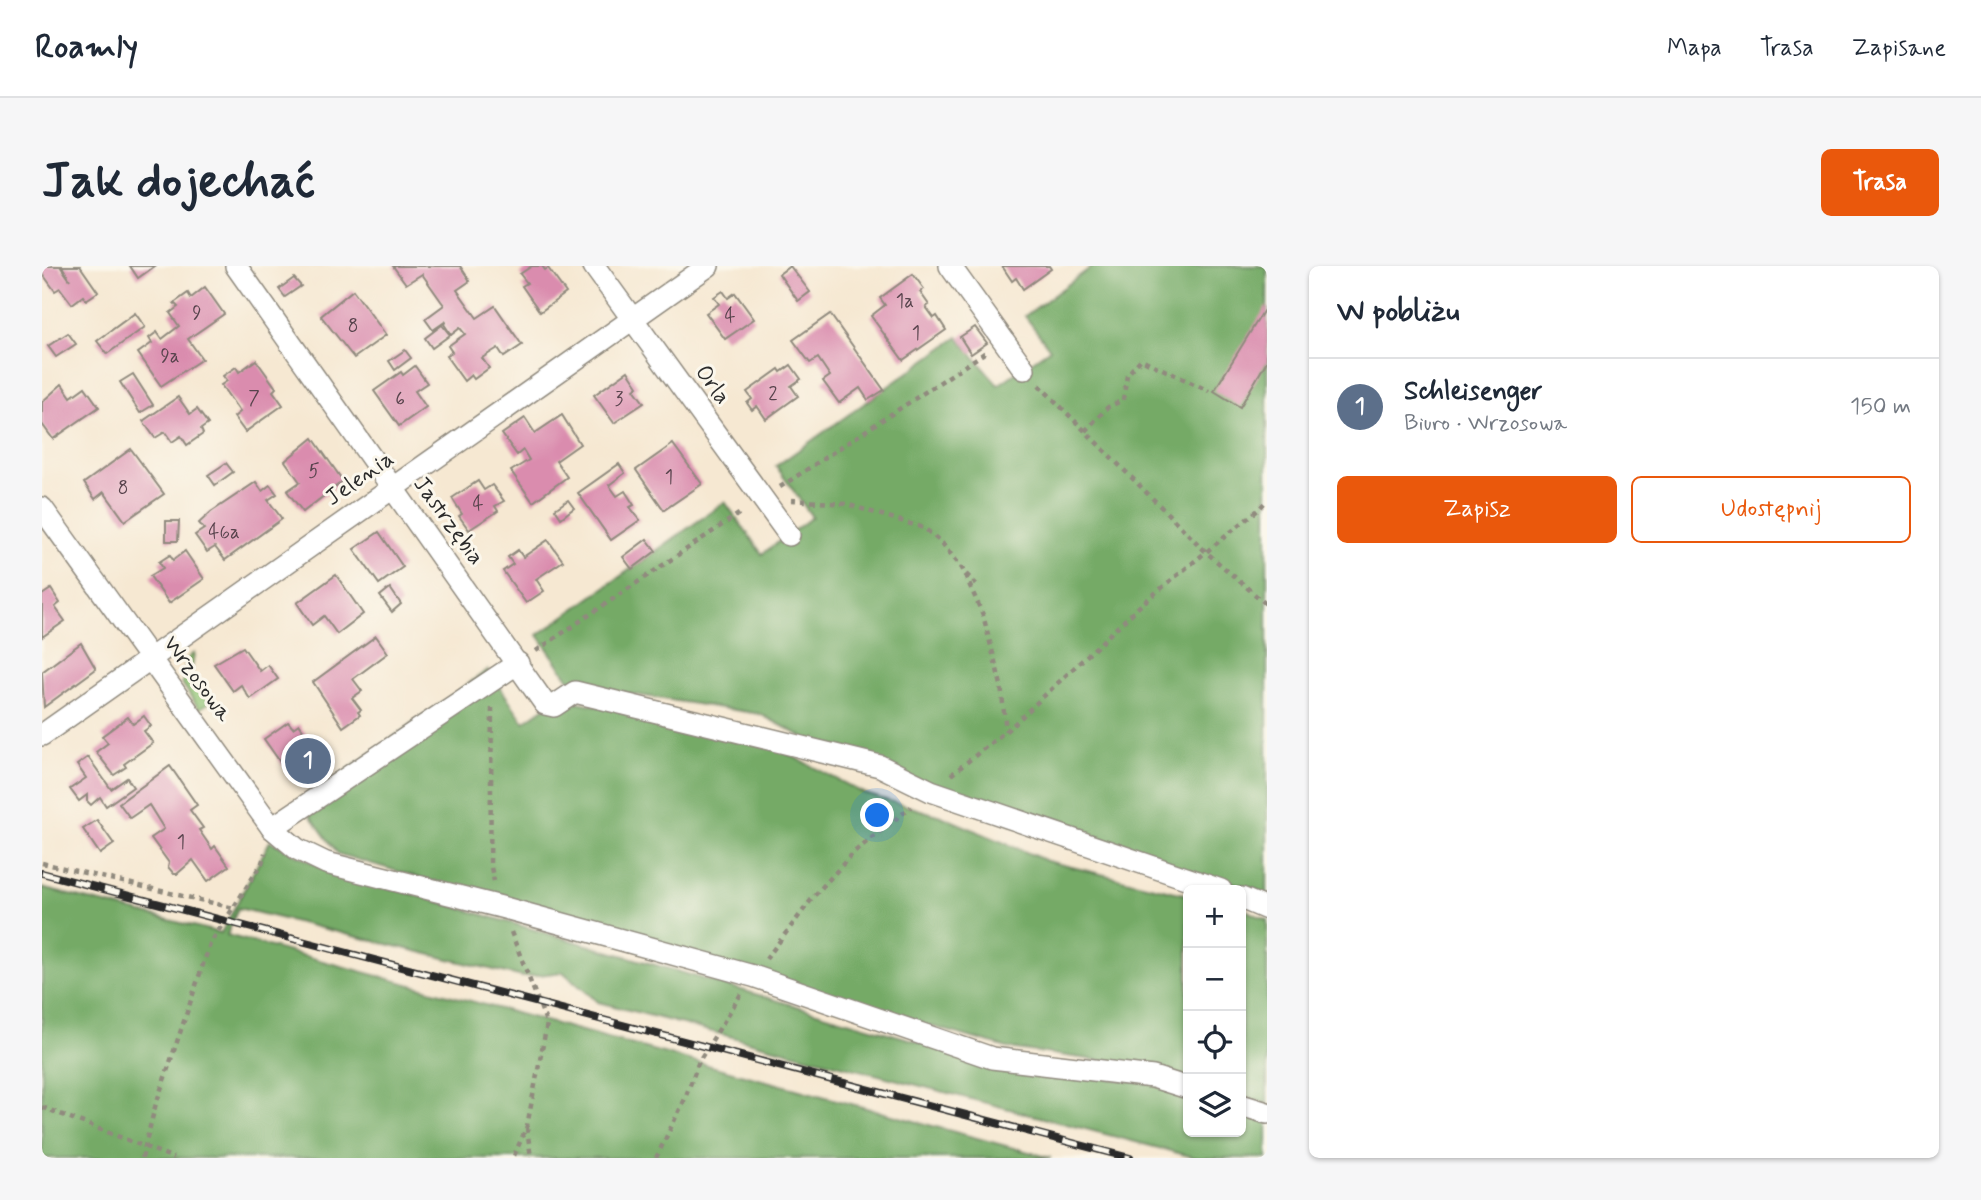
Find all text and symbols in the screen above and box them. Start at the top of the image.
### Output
text: Roamly [35,26,138,70]
text: Mapa [1667,33,1722,64]
text: Trasa [1760,33,1814,64]
text: Zapisane [1852,33,1946,64]
button: Trasa [1821,149,1939,216]
text: Jak dojechać [42,150,315,215]
house number: 1a [896,289,914,314]
text: W pobliżu [1337,292,1460,331]
house number: 9 [192,301,202,326]
house number: 4 [724,304,736,329]
house number: 8 [348,314,358,339]
house number: 1 [912,321,920,346]
house number: 9a [160,344,180,369]
street label: Orla [687,359,737,411]
text: Schleisenger [1404,375,1543,409]
house number: 2 [768,382,778,407]
house number: 7 [248,386,260,411]
house number: 6 [395,387,405,412]
house number: 3 [615,387,624,412]
text: 1 [1355,392,1365,422]
text: 150 m [1850,392,1911,422]
text: Biuro · Wrzosowa [1404,409,1567,439]
street label: Jelenia [320,445,400,513]
house number: 5 [308,459,320,484]
house number: 1 [665,465,673,490]
street label: Jastrzębia [406,471,490,571]
house number: 8 [118,476,128,501]
button: Zapisz [1337,476,1617,543]
button: Udostępnij [1631,476,1911,543]
house number: 4 [472,492,484,517]
house number: 46a [208,520,240,545]
street label: Wrzosowa [156,630,238,728]
pin: 1 [285,735,331,787]
your location [860,798,894,832]
house number: 1 [177,830,185,855]
map controls [1183,885,1246,1137]
button: + [1183,885,1246,948]
button: − [1183,948,1246,1011]
button: locate [1183,1011,1246,1074]
button: layers [1183,1074,1246,1137]

